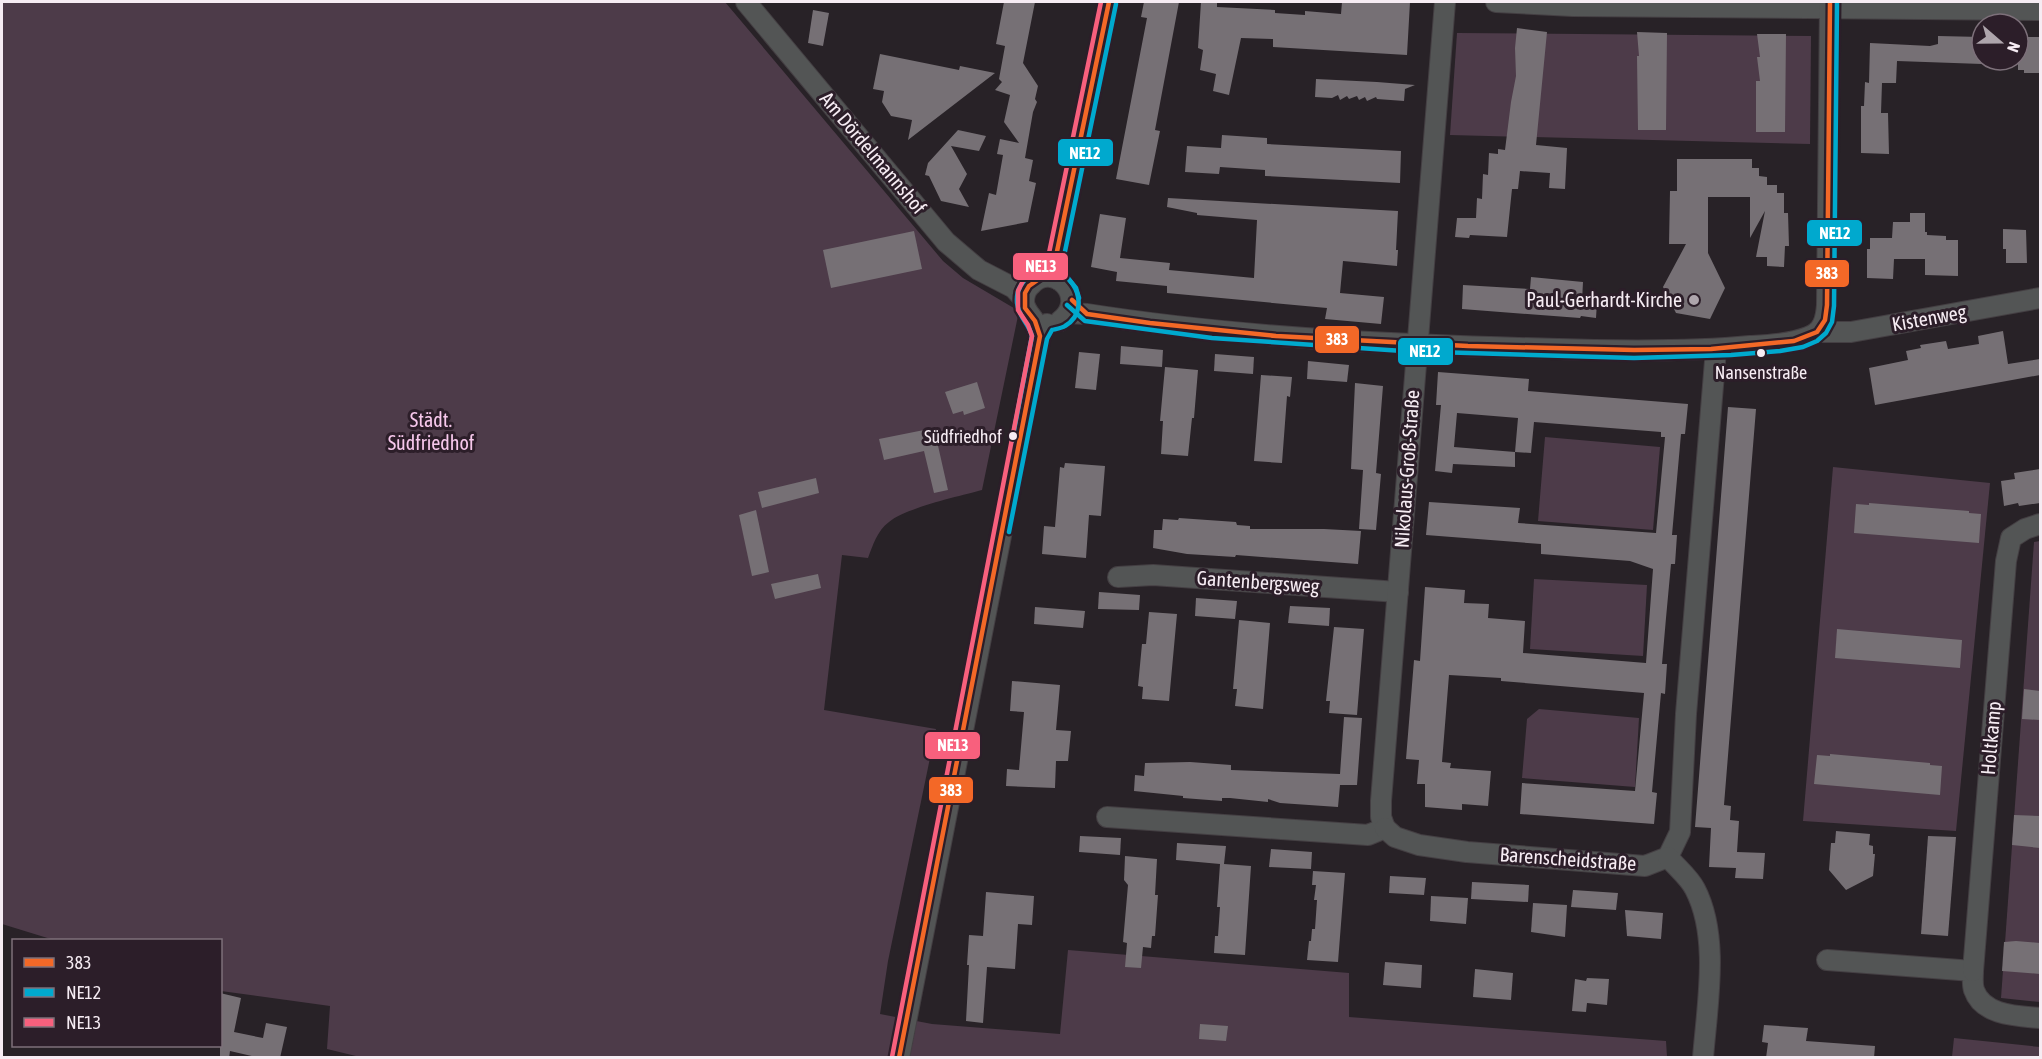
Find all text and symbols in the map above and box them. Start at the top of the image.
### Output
north arrow [1970,12,2030,72]
text: N [2004,40,2024,55]
street label: Am Dördelmannshof [816,87,931,219]
line badge: NE12 [1057,138,1114,167]
text: NE12 [1069,144,1101,162]
line badge: NE12 [1806,219,1863,247]
text: NE12 [1819,224,1851,242]
line badge: NE13 [1012,252,1069,281]
text: NE13 [1025,257,1057,275]
line badge: 383 [1804,259,1850,288]
text: 383 [1816,264,1838,282]
place label: Paul-Gerhardt-Kirche [1526,288,1682,311]
marker: Paul-Gerhardt-Kirche [1687,293,1701,307]
street label: Kistenweg [1890,300,1968,335]
line badge: 383 [1314,325,1360,354]
text: 383 [1326,330,1348,348]
line badge: NE12 [1397,337,1454,366]
text: NE12 [1409,342,1441,360]
marker: Nansenstraße [1755,347,1767,359]
place label: Nansenstraße [1715,362,1807,383]
street label: Nikolaus-Groß-Straße [1390,389,1423,549]
park label: Städt. Südfriedhof [388,408,475,454]
place label: Südfriedhof [924,426,1002,447]
marker: Südfriedhof [1007,430,1019,442]
street label: Gantenbergsweg [1196,566,1321,597]
street label: Holtkamp [1976,700,2005,776]
line badge: NE13 [924,731,981,760]
text: NE13 [937,736,969,754]
line badge: 383 [928,776,974,804]
text: 383 [940,781,962,799]
street label: Barenscheidstraße [1499,842,1637,875]
legend [12,939,222,1047]
text: 383 [66,952,91,973]
text: NE12 [66,982,101,1003]
text: NE13 [66,1012,101,1033]

